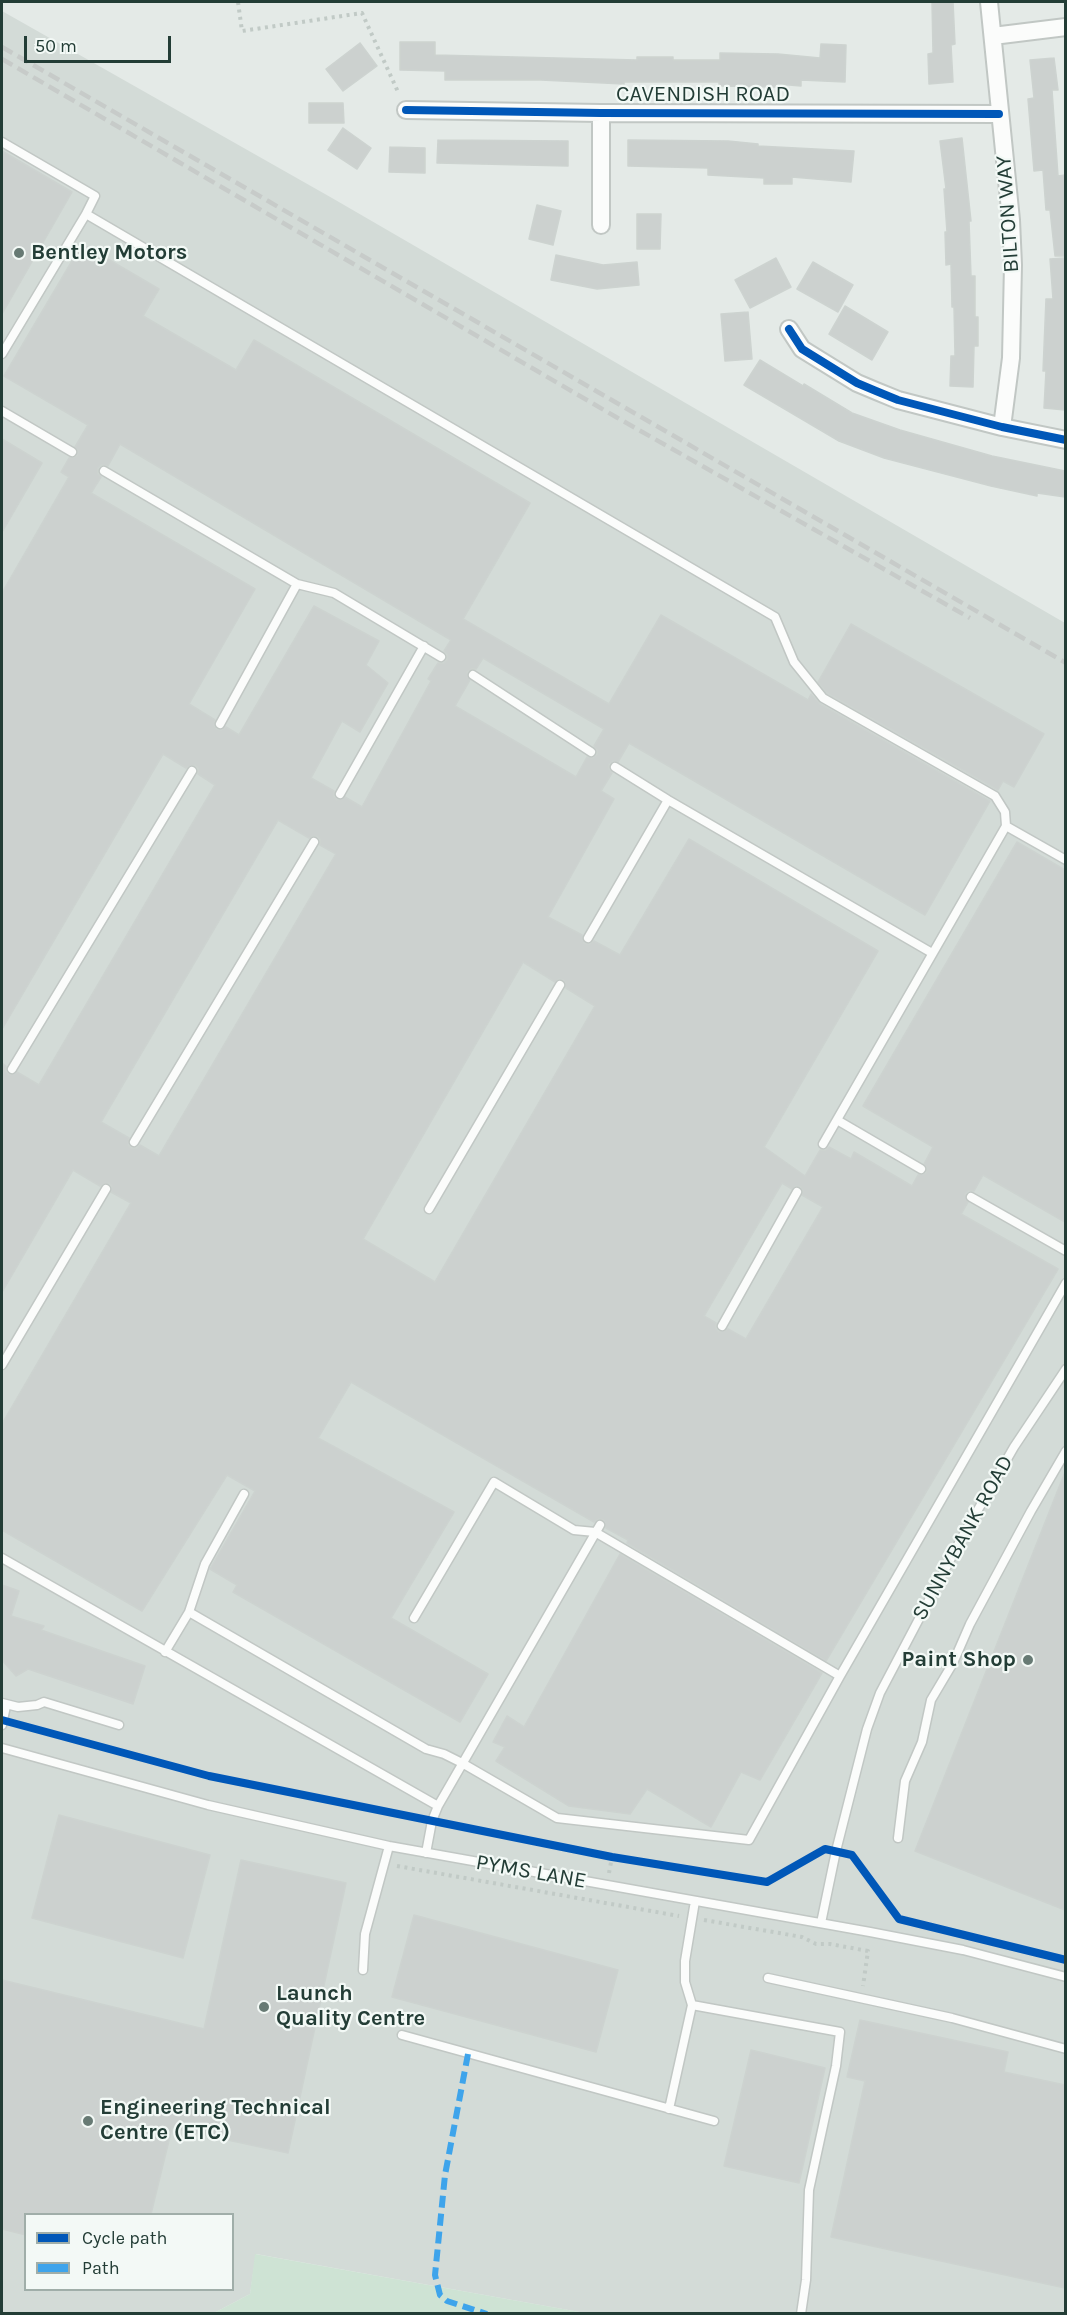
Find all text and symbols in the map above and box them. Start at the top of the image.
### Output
scale bar [27,24,174,62]
text: 50 m [35,35,77,57]
street label: CAVENDISH ROAD [616,82,790,108]
street label: BILTON WAY [991,154,1025,274]
place label: Bentley Motors [31,240,187,266]
marker: Bentley Motors [12,246,26,260]
street label: SUNNYBANK ROAD [907,1451,1019,1625]
place label: Paint Shop [902,1647,1016,1673]
marker: Paint Shop [1021,1653,1035,1667]
street label: PYMS LANE [474,1849,588,1895]
place label: Launch Quality Centre [276,1981,425,2032]
marker: Launch Quality Centre [257,2000,271,2014]
place label: Engineering Technical Centre (ETC) [100,2095,331,2146]
marker: Engineering Technical Centre (ETC) [81,2114,95,2128]
legend [24,2213,234,2291]
text: Cycle path [82,2227,167,2249]
text: Path [82,2257,120,2279]

